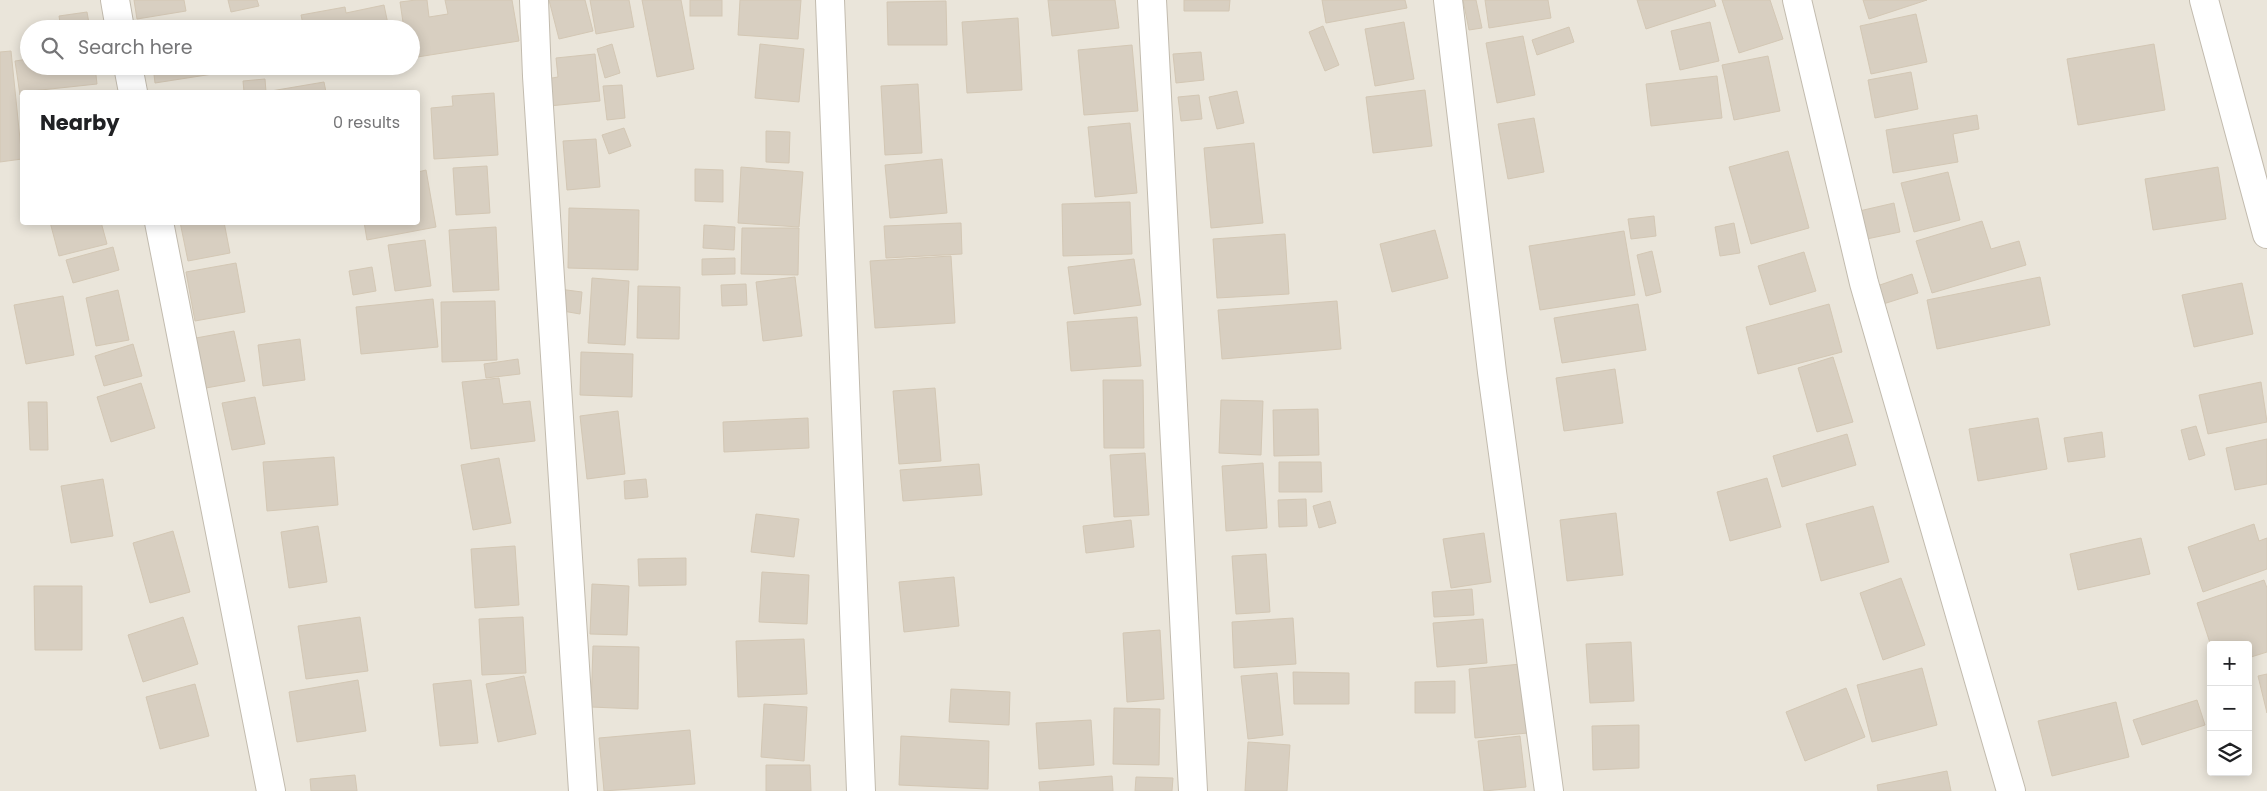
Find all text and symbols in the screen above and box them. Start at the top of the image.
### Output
search box [20,20,420,75]
icon: search [38,34,66,62]
text: Search here [78,34,192,61]
text: Nearby [40,108,120,137]
text: 0 results [333,111,400,134]
map controls [2207,641,2252,776]
button: + [2207,641,2252,686]
button: − [2207,686,2252,731]
button: layers [2207,731,2252,776]

